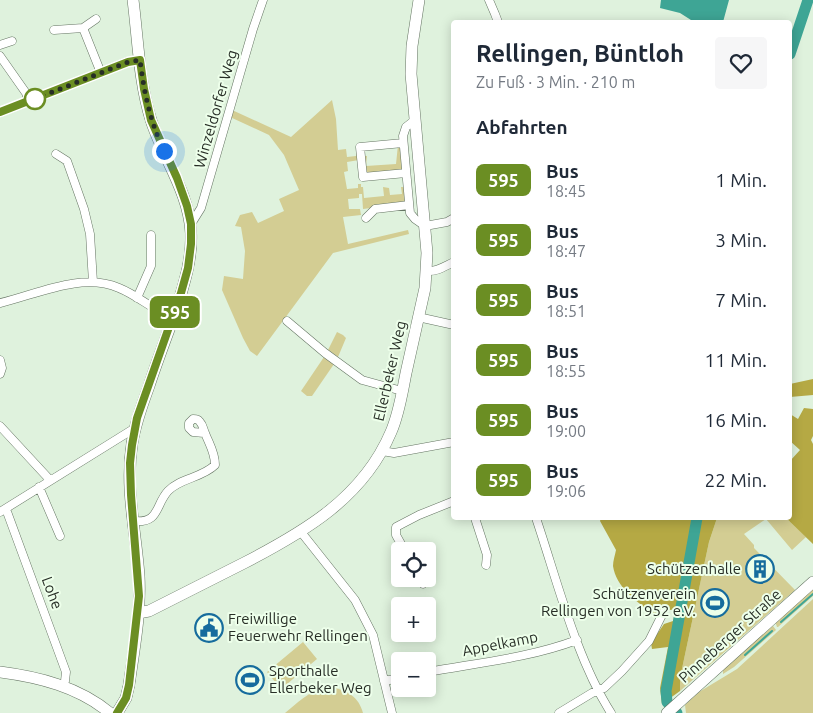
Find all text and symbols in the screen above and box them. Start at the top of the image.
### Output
button: heart [715,37,767,89]
text: Rellingen, Büntloh [476,40,684,67]
street label: Winzeldorfer Weg [190,48,241,170]
text: Zu Fuß · 3 Min. · 210 m [476,73,635,91]
unlabelled marker [24,88,46,110]
text: Abfahrten [476,116,568,138]
your location [152,139,177,164]
text: Bus [546,160,579,182]
text: 1 Min. [715,169,767,191]
text: 595 [488,170,519,190]
text: 18:45 [546,182,586,200]
text: Bus [546,220,579,242]
text: 3 Min. [715,229,767,251]
text: 595 [488,230,519,250]
text: 18:47 [546,242,586,260]
text: Bus [546,280,579,302]
text: 7 Min. [715,289,767,311]
text: 595 [488,290,519,310]
line badge: 595 [146,296,204,328]
text: 595 [160,302,190,322]
text: 18:51 [546,302,586,320]
street label: Ellerbeker Weg [370,319,409,423]
text: Bus [546,340,579,362]
text: 11 Min. [705,349,767,371]
text: 595 [488,350,519,370]
text: 18:55 [546,362,586,380]
text: Bus [546,400,579,422]
text: 16 Min. [705,409,767,431]
text: 595 [488,410,519,430]
text: 19:00 [546,422,586,440]
text: Bus [546,460,579,482]
text: 22 Min. [705,469,767,491]
text: 595 [488,470,519,490]
text: 19:06 [546,482,586,500]
map controls [391,542,436,697]
button: locate [391,542,436,587]
building icon: Schützenhalle [745,554,775,584]
place label: Schützenhalle [647,560,741,577]
street label: Lohe [39,574,66,611]
place label: Schützenverein Rellingen von 1952 e.V. [541,585,696,619]
street label: Pinneberger Straße [675,585,784,686]
sports icon: Schützenverein Rellingen von 1952 e.V. [700,588,730,618]
button: + [391,597,436,642]
place label: Freiwillige Feuerwehr Rellingen [228,610,368,644]
public building icon: Freiwillige Feuerwehr Rellingen [194,613,224,643]
street label: Appelkamp [461,628,539,659]
button: − [391,652,436,697]
place label: Sporthalle Ellerbeker Weg [269,662,372,696]
sports icon: Sporthalle Ellerbeker Weg [235,665,265,695]

